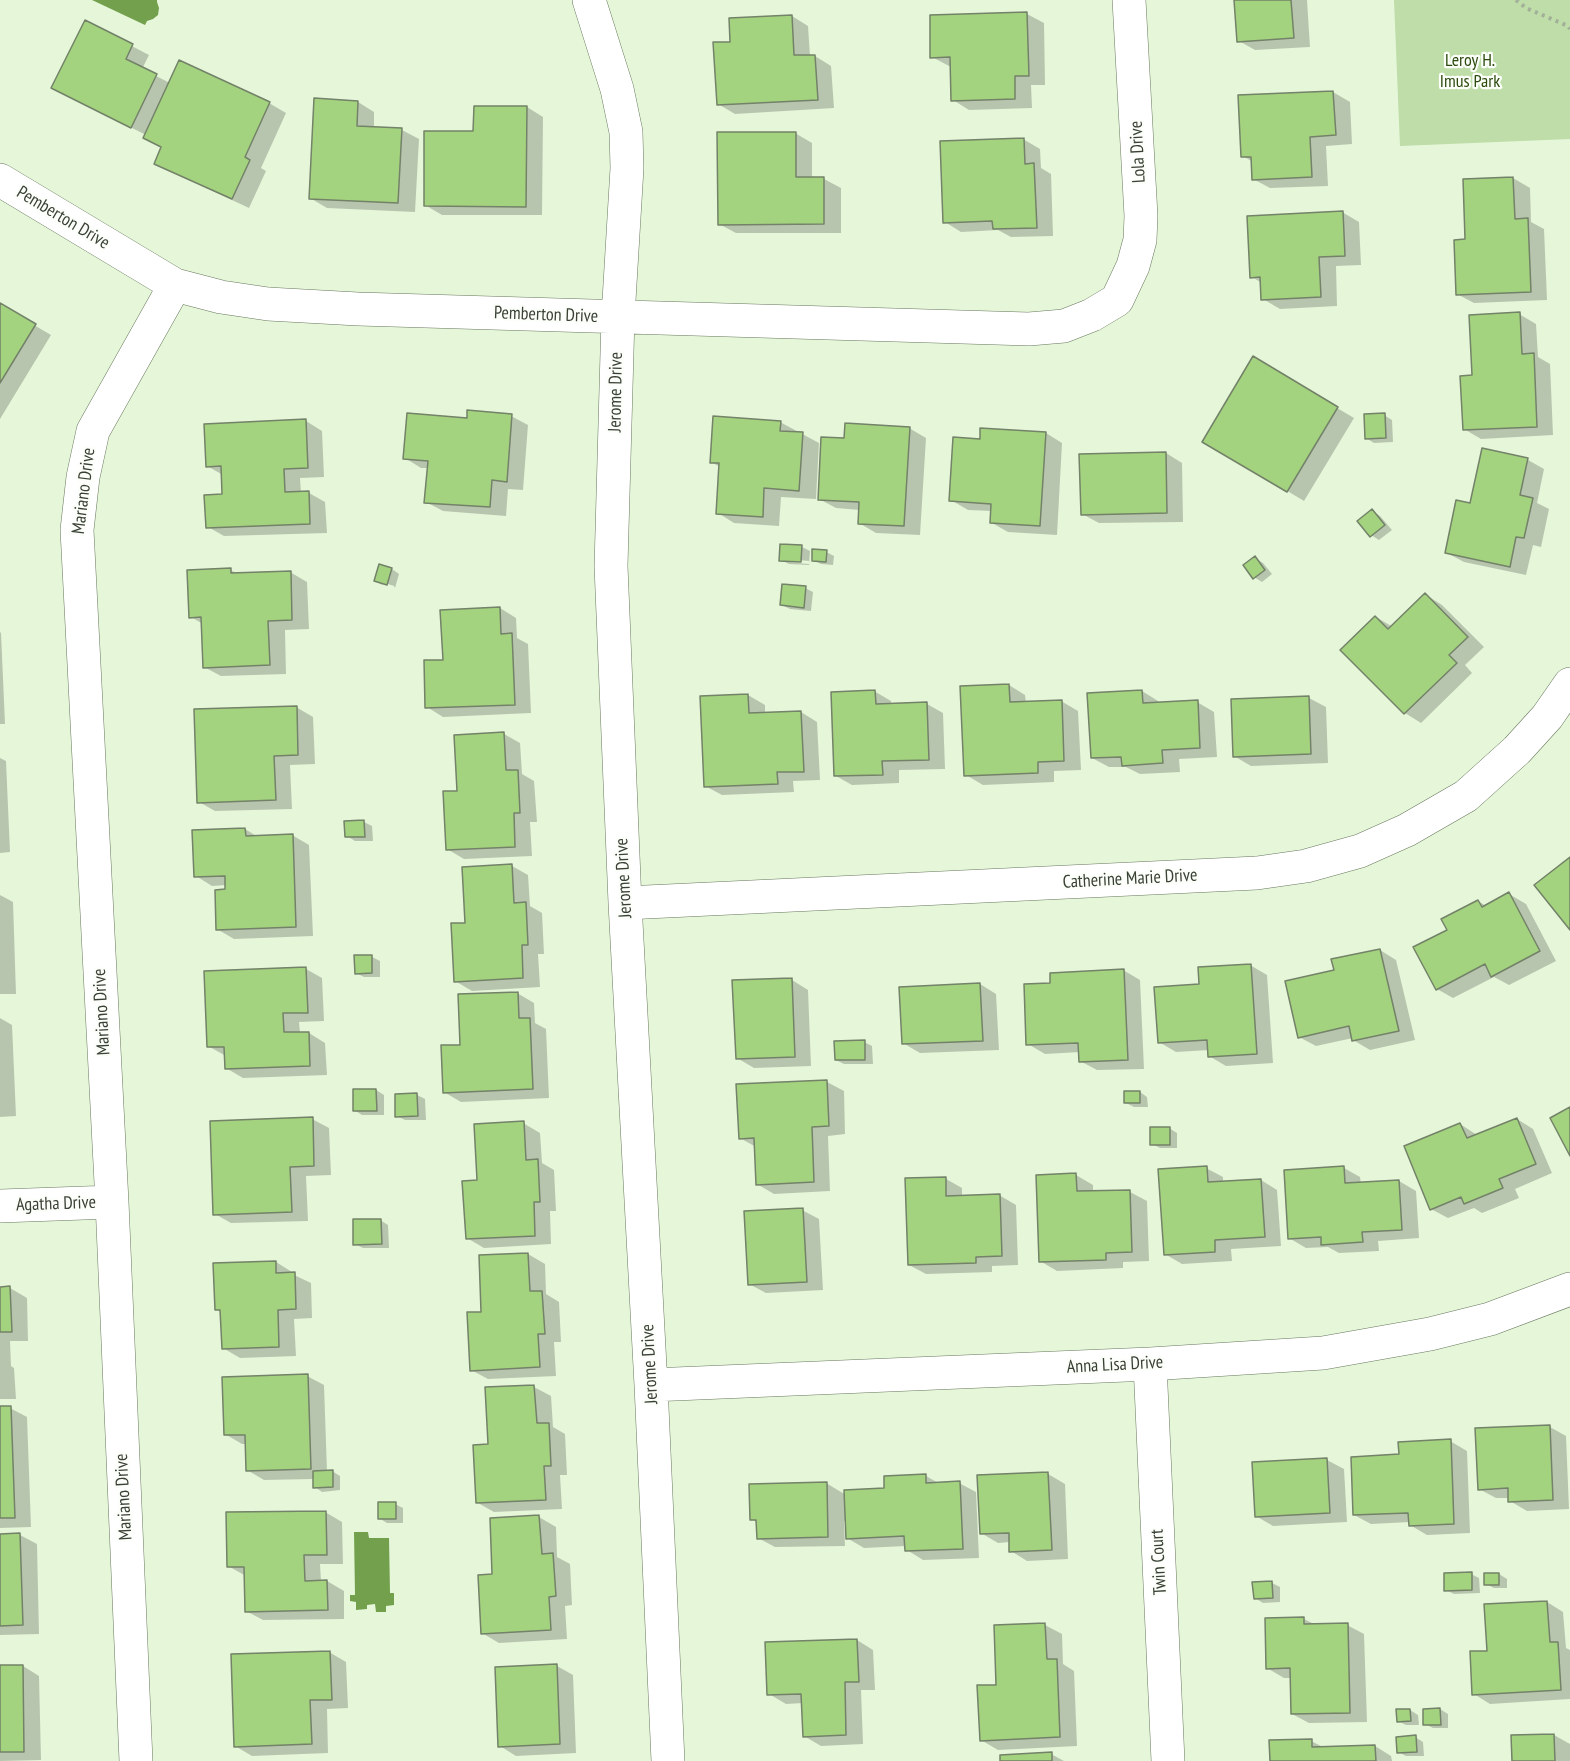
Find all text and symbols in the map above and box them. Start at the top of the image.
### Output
park label: Leroy H. Imus Park [1440,50,1500,92]
street label: Lola Drive [1126,120,1150,184]
street label: Pemberton Drive [13,182,113,254]
street label: Pemberton Drive [493,302,599,328]
street label: Jerome Drive [605,352,627,432]
street label: Mariano Drive [68,447,100,535]
street label: Jerome Drive [611,837,637,919]
street label: Catherine Marie Drive [1062,865,1198,893]
street label: Mariano Drive [89,968,115,1056]
street label: Agatha Drive [16,1192,96,1216]
street label: Jerome Drive [637,1323,663,1405]
street label: Anna Lisa Drive [1066,1352,1164,1378]
street label: Mariano Drive [111,1453,137,1541]
street label: Twin Court [1146,1528,1172,1596]

